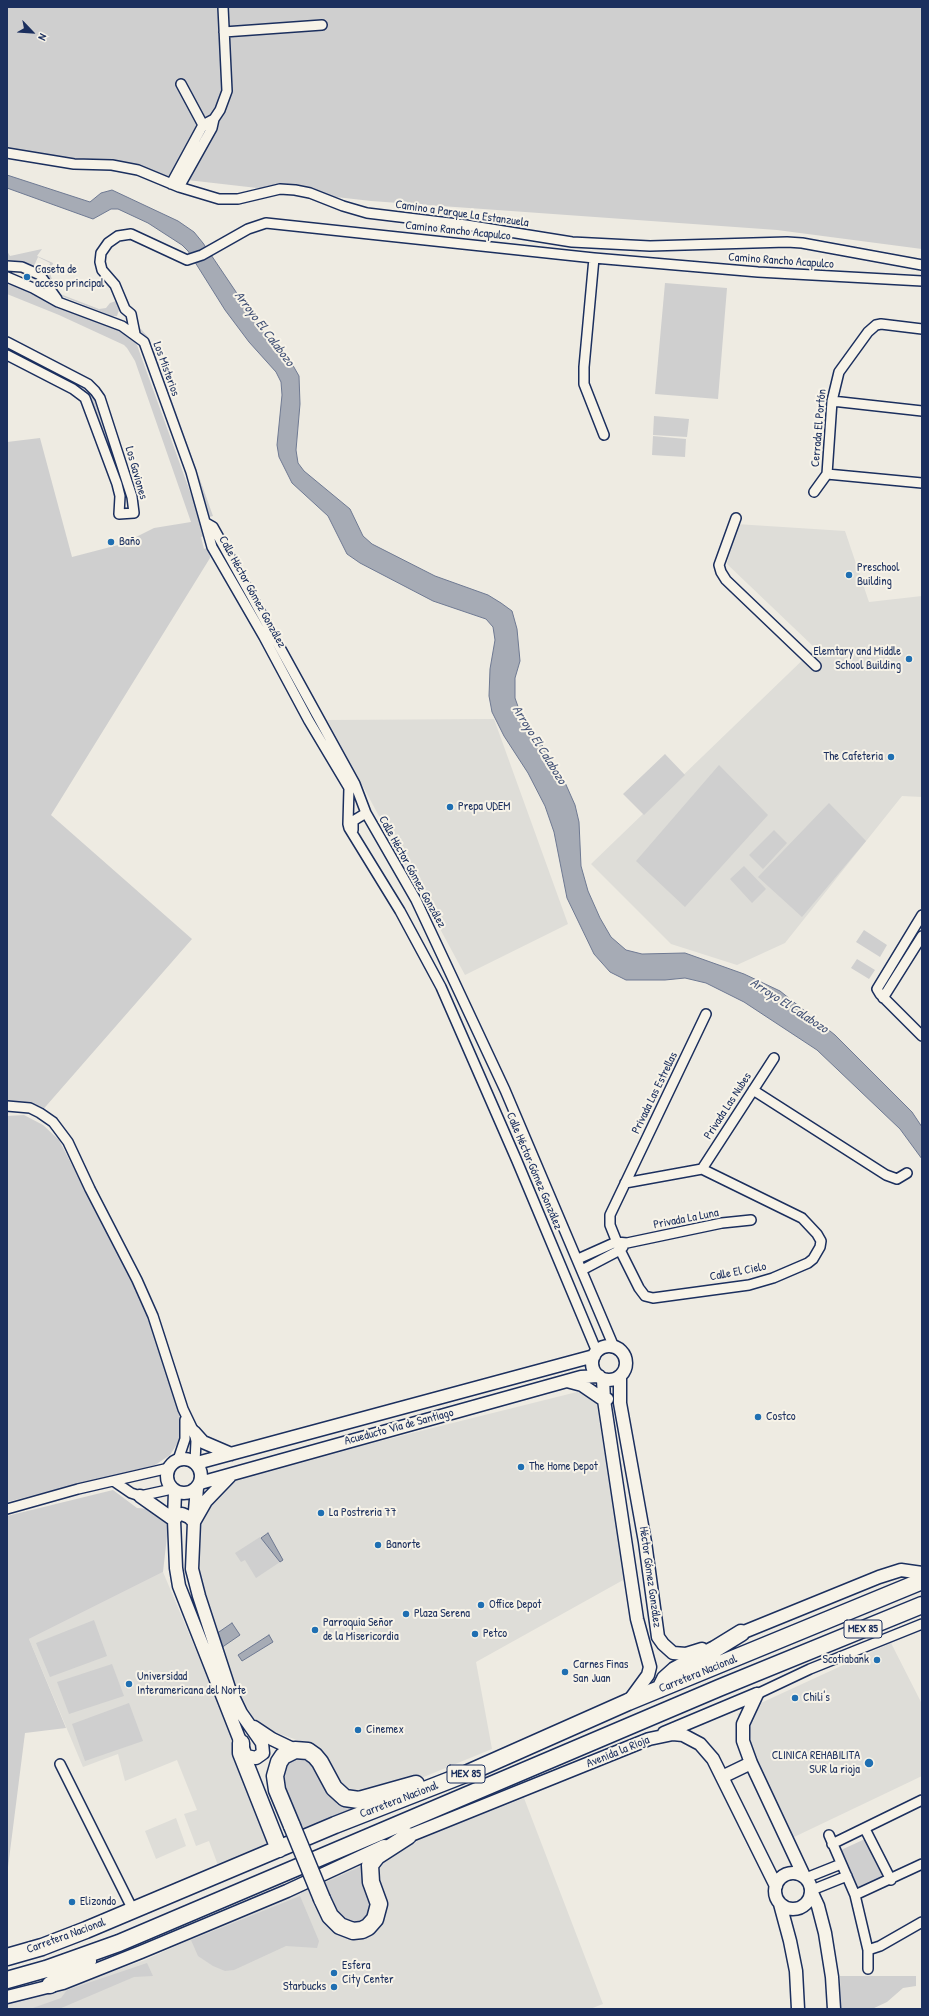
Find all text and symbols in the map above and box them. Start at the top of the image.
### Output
north arrow [12,12,52,52]
text: N [35,31,50,43]
street label: Camino a Parque La Estanzuela [394,198,530,230]
street label: Camino Rancho Acapulco [405,218,511,244]
street label: Camino Rancho Acapulco [728,250,834,272]
place label: Caseta de acceso principal [35,263,104,291]
marker: Caseta de acceso principal [22,272,32,282]
water label: Arroyo El Calabozo [231,288,297,370]
street label: Los Misterios [150,340,182,398]
street label: Cerrada El Portón [808,388,830,468]
street label: Los Gaviones [122,445,150,501]
street label: Calle Héctor Gómez González [215,534,289,650]
place label: Baño [119,535,140,549]
marker: Baño [106,537,116,547]
place label: Preschool Building [857,561,899,589]
marker: Preschool Building [844,570,854,580]
place label: Elemtary and Middle School Building [814,645,901,673]
marker: Elemtary and Middle School Building [904,654,914,664]
water label: Arroyo El Calabozo [509,703,569,787]
place label: The Cafeteria [824,750,883,764]
marker: The Cafeteria [886,752,896,762]
place label: Prepa UDEM [458,800,511,814]
marker: Prepa UDEM [445,802,455,812]
street label: Calle Héctor Gómez González [375,814,449,930]
water label: Arroyo El Calabozo [747,975,831,1037]
street label: Privada Las Estrellas [629,1050,681,1136]
street label: Privada Las Nubes [701,1070,755,1142]
street label: Calle Héctor Gómez González [503,1110,565,1232]
street label: Privada La Luna [652,1206,720,1232]
street label: Calle El Cielo [708,1259,768,1285]
street label: Acueducto Vía de Santiago [343,1406,455,1448]
place label: Costco [766,1410,796,1424]
marker: Costco [753,1412,763,1422]
place label: The Home Depot [529,1460,598,1474]
marker: The Home Depot [516,1462,526,1472]
place label: La Postreria 77 [329,1506,396,1520]
marker: La Postreria 77 [316,1508,326,1518]
street label: Héctor Gómez González [636,1526,664,1628]
place label: Banorte [386,1538,421,1552]
marker: Banorte [373,1540,383,1550]
place label: Office Depot [489,1598,541,1612]
marker: Office Depot [476,1600,486,1610]
place label: Plaza Serena [414,1607,470,1621]
marker: Plaza Serena [401,1609,411,1619]
place label: Parroquia Señor de la Misericordia [323,1616,399,1644]
road number: MEX 85 [844,1620,882,1638]
marker: Parroquia Señor de la Misericordia [310,1625,320,1635]
place label: Petco [483,1627,507,1641]
marker: Petco [470,1629,480,1639]
street label: Carretera Nacional [657,1652,739,1696]
place label: Scotiabank [822,1653,869,1667]
marker: Scotiabank [872,1655,882,1665]
place label: Carnes Finas San Juan [573,1658,628,1686]
marker: Carnes Finas San Juan [560,1667,570,1677]
place label: Universidad Interamericana del Norte [137,1670,246,1698]
marker: Universidad Interamericana del Norte [124,1679,134,1689]
place label: Chili's [803,1691,830,1705]
marker: Chili's [790,1693,800,1703]
place label: Cinemex [366,1723,404,1737]
marker: Cinemex [353,1725,363,1735]
street label: Avenida la Rioja [584,1733,652,1771]
place label: CLINICA REHABILITA SUR la rioja [772,1749,860,1777]
marker: CLINICA REHABILITA SUR la rioja [863,1757,875,1769]
road number: MEX 85 [447,1765,485,1783]
street label: Carretera Nacional [358,1778,440,1822]
place label: Elizondo [80,1895,116,1909]
marker: Elizondo [67,1897,77,1907]
street label: Carretera Nacional [25,1915,107,1957]
place label: Esfera City Center [342,1959,394,1987]
marker: Esfera City Center [329,1968,339,1978]
place label: Starbucks [283,1980,326,1994]
marker: Starbucks [329,1982,339,1992]

